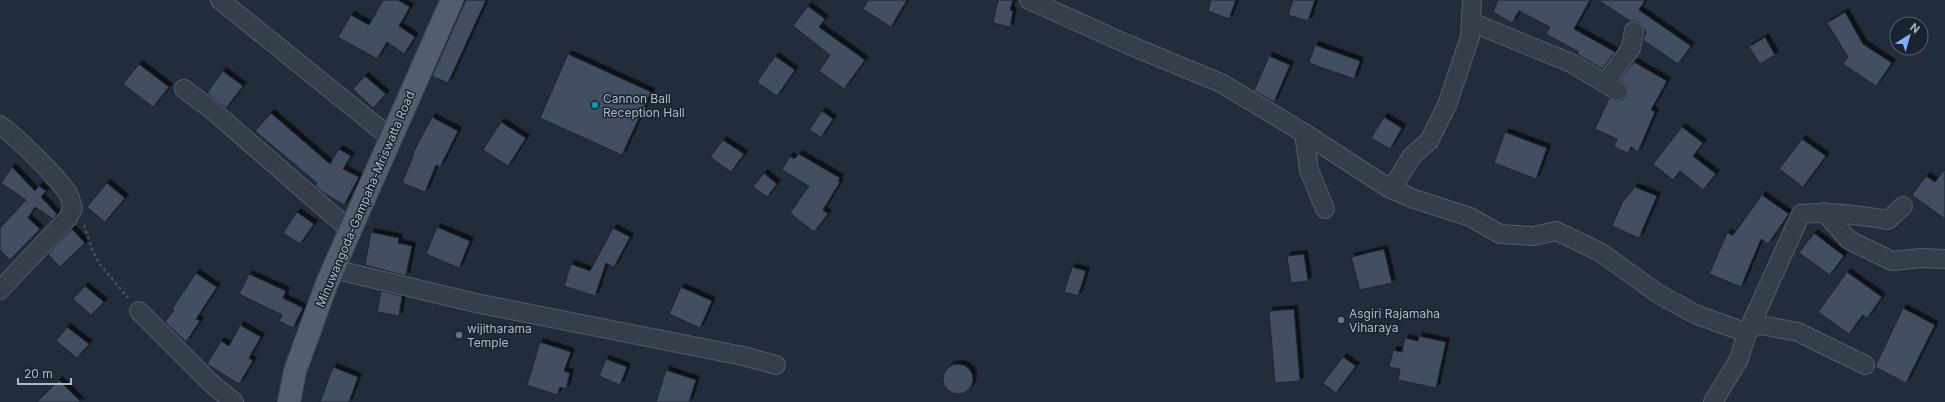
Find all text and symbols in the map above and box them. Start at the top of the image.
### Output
north arrow [1889,16,1929,56]
text: N [1907,20,1923,36]
street label: Minuwangoda-Gampaha-Mriswatta Road [312,89,418,309]
place label: Cannon Ball Reception Hall [603,91,685,120]
marker: Cannon Ball Reception Hall [590,100,600,110]
place label: Asgiri Rajamaha Viharaya [1349,306,1440,335]
marker: Asgiri Rajamaha Viharaya [1336,315,1346,325]
place label: wijitharama Temple [467,321,532,350]
marker: wijitharama Temple [454,330,464,340]
scale bar [18,360,71,386]
text: 20 m [24,366,53,381]

